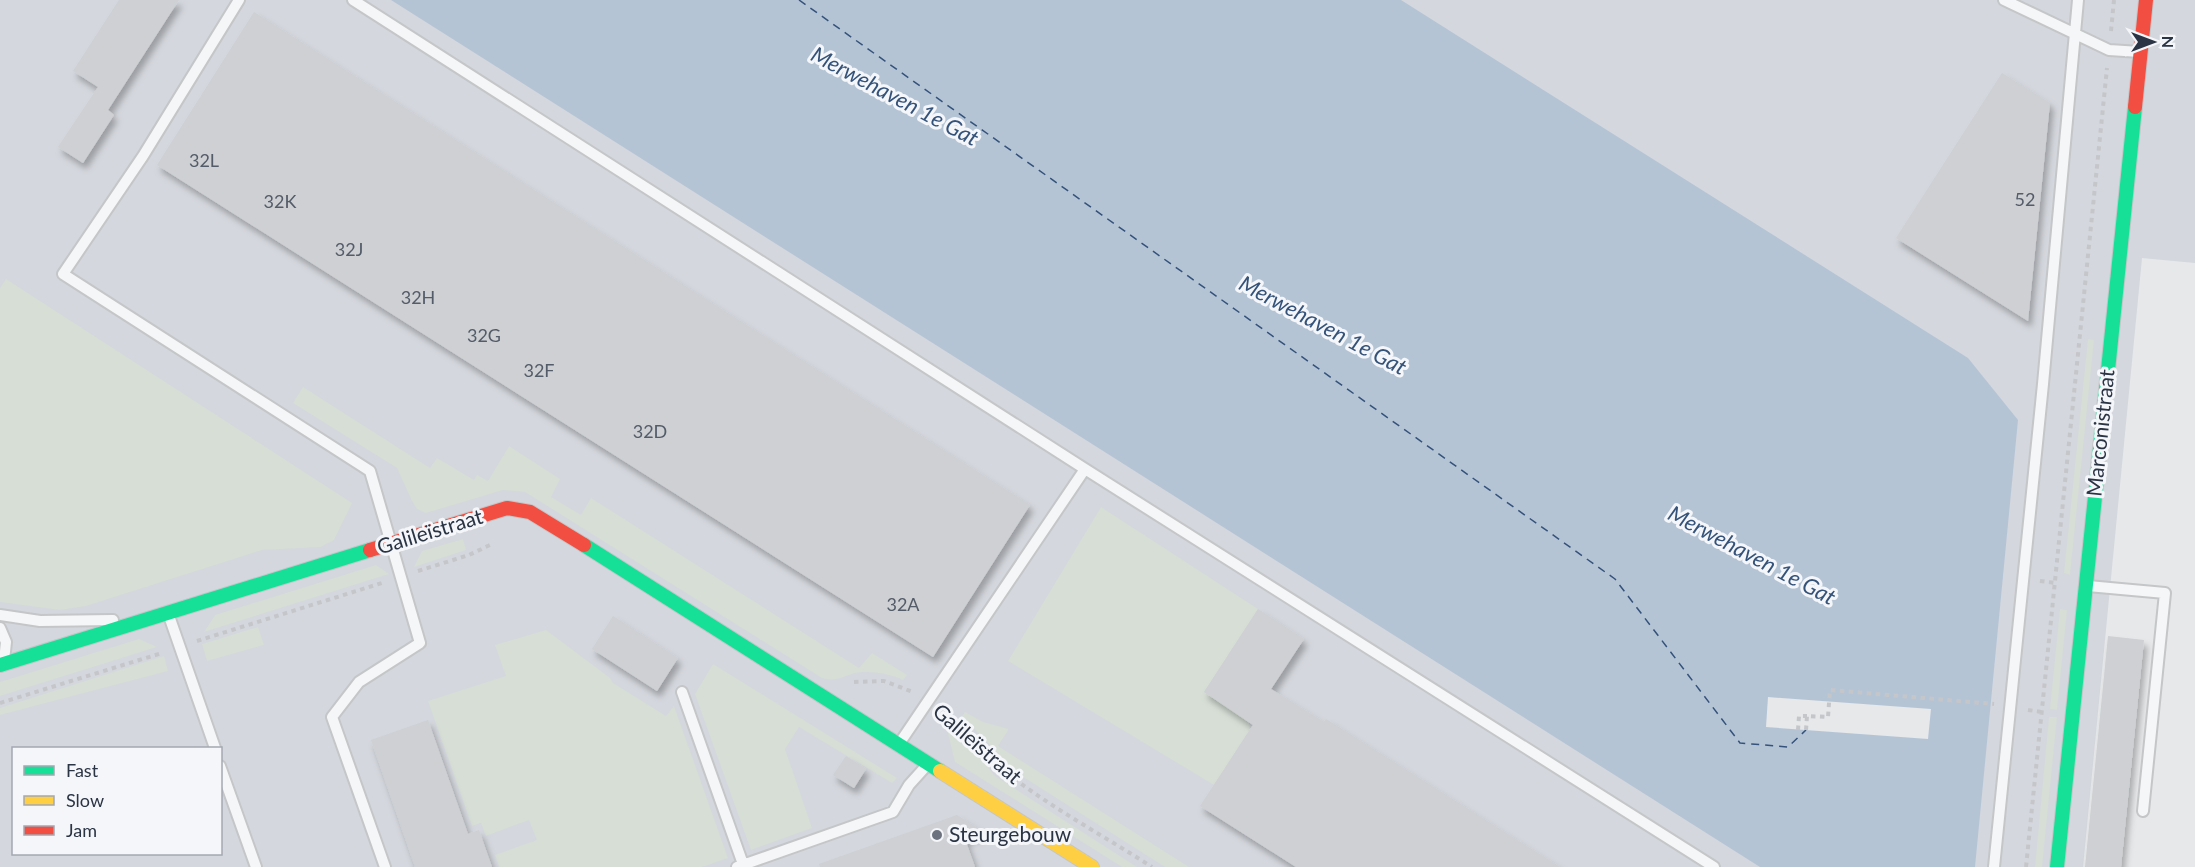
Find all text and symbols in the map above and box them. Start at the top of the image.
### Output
north arrow [2123,12,2183,72]
text: N [2159,36,2178,48]
water label: Merwehaven 1e Gat [807,40,984,151]
house number: 32L [189,149,219,171]
house number: 52 [2015,188,2035,210]
house number: 32K [264,190,296,212]
house number: 32J [335,238,363,260]
water label: Merwehaven 1e Gat [1235,269,1412,380]
house number: 32H [401,286,435,308]
house number: 32G [467,324,501,346]
house number: 32F [523,359,555,381]
street label: Marconistraat [2080,368,2119,498]
house number: 32D [633,420,667,442]
water label: Merwehaven 1e Gat [1664,499,1841,610]
street label: Galileïstraat [374,503,486,558]
house number: 32A [886,593,920,615]
street label: Galileïstraat [929,698,1028,788]
legend [12,747,222,855]
text: Fast [66,759,99,781]
text: Slow [66,789,104,811]
text: Jam [66,819,97,841]
place label: Steurgebouw [949,821,1072,846]
marker: Steurgebouw [930,828,944,842]

